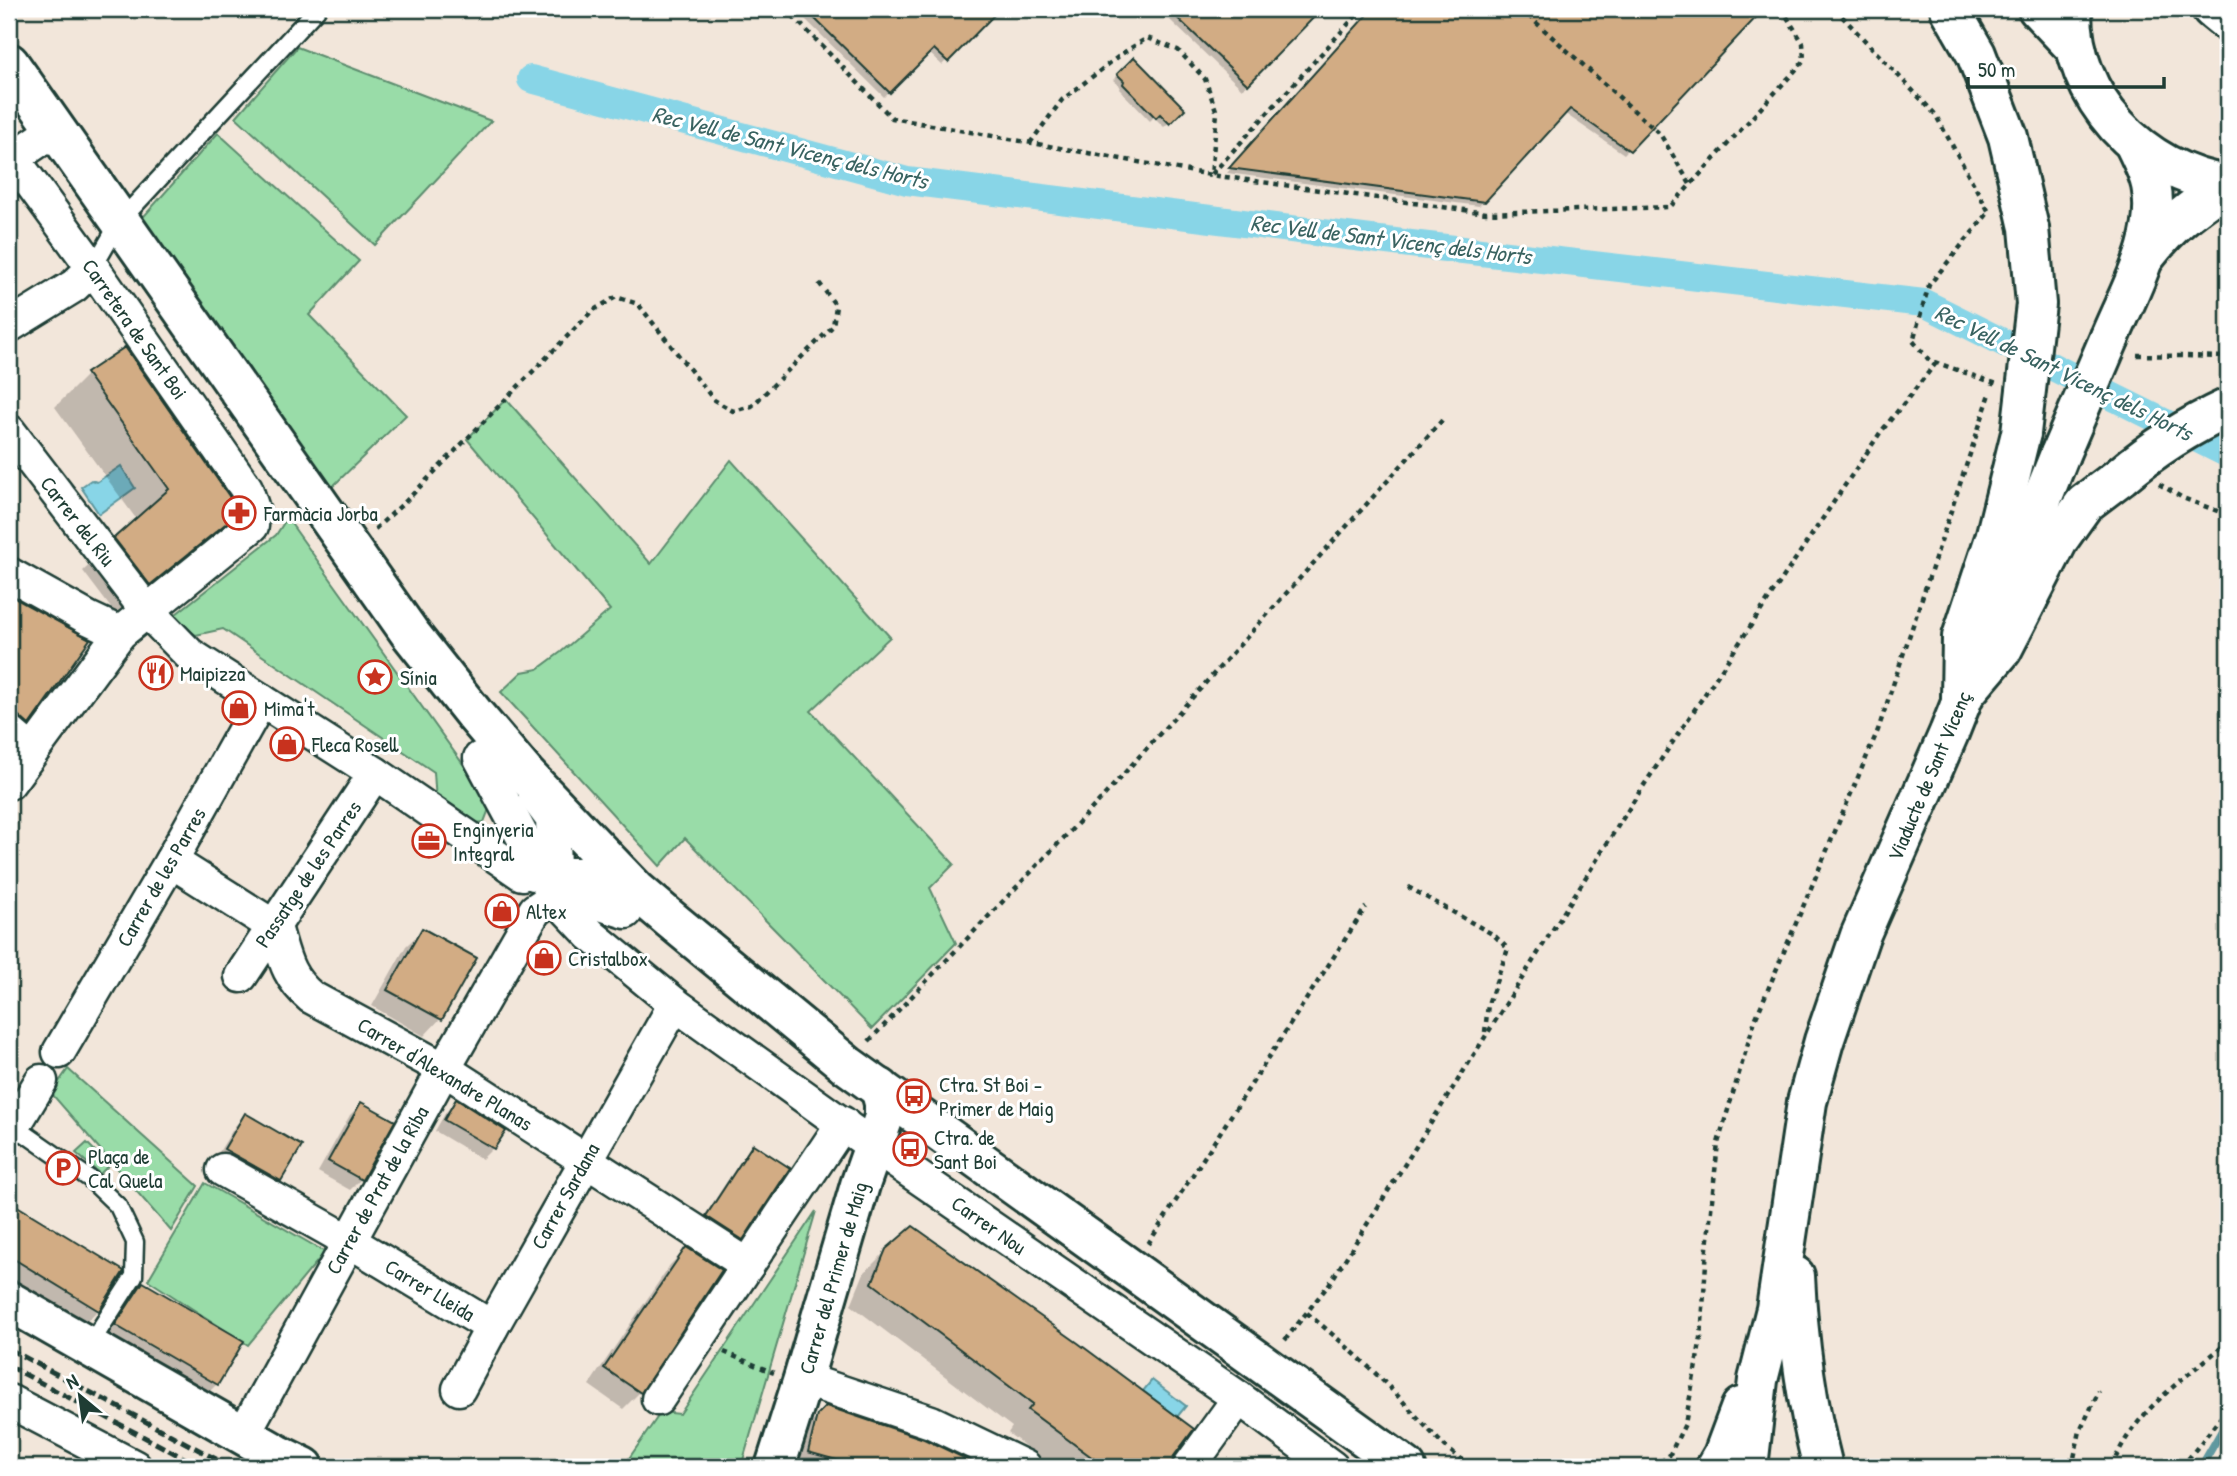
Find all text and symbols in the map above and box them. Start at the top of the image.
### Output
scale bar [1968,46,2164,90]
text: 50 m [1978,55,2015,84]
water label: Rec Vell de Sant Vicenç dels Horts [649,98,933,197]
water label: Rec Vell de Sant Vicenç dels Horts [1249,206,1535,272]
street label: Carretera de Sant Boi [76,253,194,405]
water label: Rec Vell de Sant Vicenç dels Horts [1930,296,2200,449]
street label: Carrer del Riu [34,470,123,572]
pharmacy icon: Farmàcia Jorba [220,494,258,532]
place label: Farmàcia Jorba [263,499,378,528]
restaurant icon: Maipizza [137,654,175,692]
place icon: Sínia [356,658,394,696]
place label: Maipizza [180,659,245,688]
place label: Sínia [400,663,437,692]
street label: Viaducte de Sant Vicenç [1880,686,1978,865]
shop icon: Mima't [220,689,258,727]
place label: Mima't [264,694,315,723]
shop icon: Fleca Rosell [268,725,306,763]
place label: Fleca Rosell [311,730,399,759]
street label: Passatge de les Parres [248,795,368,953]
street label: Carrer de les Parres [109,802,213,952]
place label: Enginyeria Integral [453,815,534,868]
office icon: Enginyeria Integral [410,822,448,860]
shop icon: Altex [483,892,521,930]
place label: Altex [526,897,567,926]
shop icon: Cristalbox [525,939,563,977]
place label: Cristalbox [568,944,648,973]
street label: Carrer d'Alexandre Planas [352,1010,538,1138]
place label: Ctra. St Boi - Primer de Maig [939,1070,1054,1123]
bus stop icon: Ctra. St Boi - Primer de Maig [895,1077,933,1115]
street label: Carrer de Prat de la Riba [319,1101,435,1279]
place label: Ctra. de Sant Boi [934,1123,997,1176]
bus stop icon: Ctra. de Sant Boi [891,1130,929,1168]
street label: Carrer Sardana [524,1138,606,1254]
place label: Plaça de Cal Quela [88,1142,163,1195]
parking icon: Plaça de Cal Quela [44,1149,82,1187]
street label: Carrer del Primer de Maig [792,1178,874,1378]
street label: Carrer Nou [946,1189,1033,1262]
street label: Carrer Lleida [380,1252,480,1328]
north arrow [46,1360,116,1430]
text: N [61,1367,82,1395]

